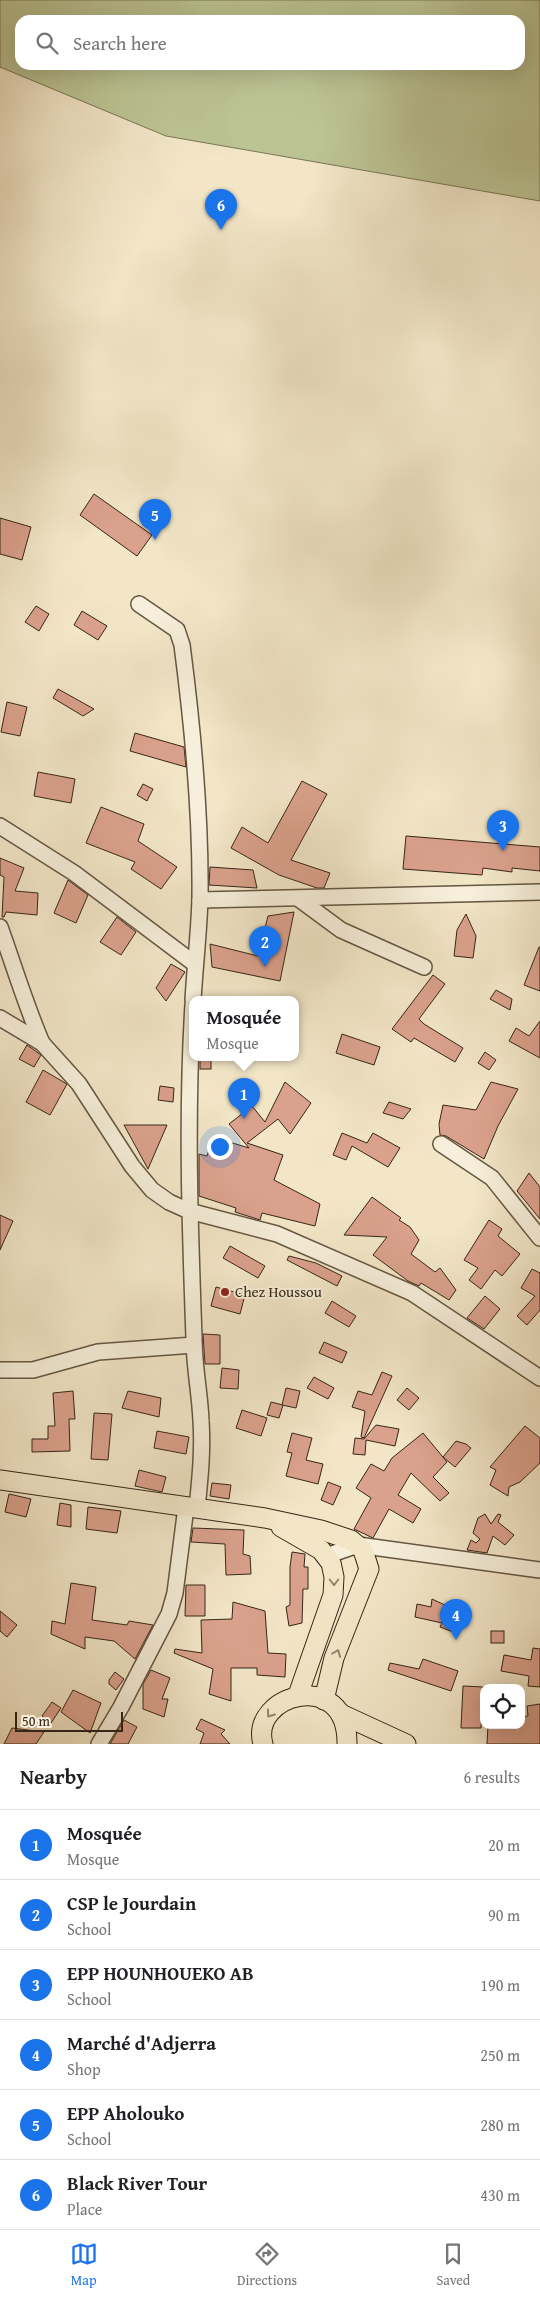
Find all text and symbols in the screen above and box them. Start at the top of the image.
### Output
search box [15,15,525,70]
icon: search [33,29,61,57]
text: Search here [73,29,167,57]
pin: 6 [205,189,237,230]
pin: 5 [139,499,171,540]
pin: 3 [487,810,519,851]
pin: 2 [249,926,281,967]
popup [189,996,299,1061]
text: Mosquée [207,1003,281,1031]
text: Mosque [207,1031,259,1055]
pin: 1 [228,1078,260,1119]
your location [207,1134,233,1160]
place label: Chez Houssou [235,1281,323,1302]
marker: Chez Houssou [219,1286,231,1298]
one-way arrow [329,1578,339,1586]
pin: 4 [440,1599,472,1640]
one-way arrow [331,1649,341,1657]
map controls [480,1684,525,1729]
button: locate [480,1684,525,1729]
scale bar [15,1709,122,1732]
one-way arrow [267,1709,276,1718]
text: 50 m [22,1711,50,1731]
text: Nearby [20,1761,87,1792]
text: 6 results [463,1765,520,1789]
text: Mosquée [67,1819,142,1847]
text: 1 [32,1833,40,1857]
text: 20 m [488,1833,520,1857]
text: Mosque [67,1847,119,1871]
text: CSP le Jourdain [67,1889,196,1917]
text: 2 [32,1903,40,1927]
text: 90 m [488,1903,520,1927]
text: School [67,1917,111,1941]
text: EPP HOUNHOUEKO AB [67,1959,254,1987]
text: 3 [32,1973,40,1997]
text: 190 m [480,1973,520,1997]
text: School [67,1987,111,2011]
text: Marché d'Adjerra [67,2029,216,2057]
text: 4 [32,2043,40,2067]
text: 250 m [480,2043,520,2067]
text: Shop [67,2057,101,2081]
text: EPP Aholouko [67,2099,184,2127]
text: 5 [32,2113,40,2137]
text: 280 m [480,2113,520,2137]
text: School [67,2127,111,2151]
text: Black River Tour [67,2169,207,2197]
text: 6 [32,2183,40,2207]
text: 430 m [480,2183,520,2207]
text: Place [67,2197,102,2221]
tab: Map [70,2240,98,2290]
tab: Directions [237,2240,297,2290]
tab: Saved [436,2240,470,2290]

